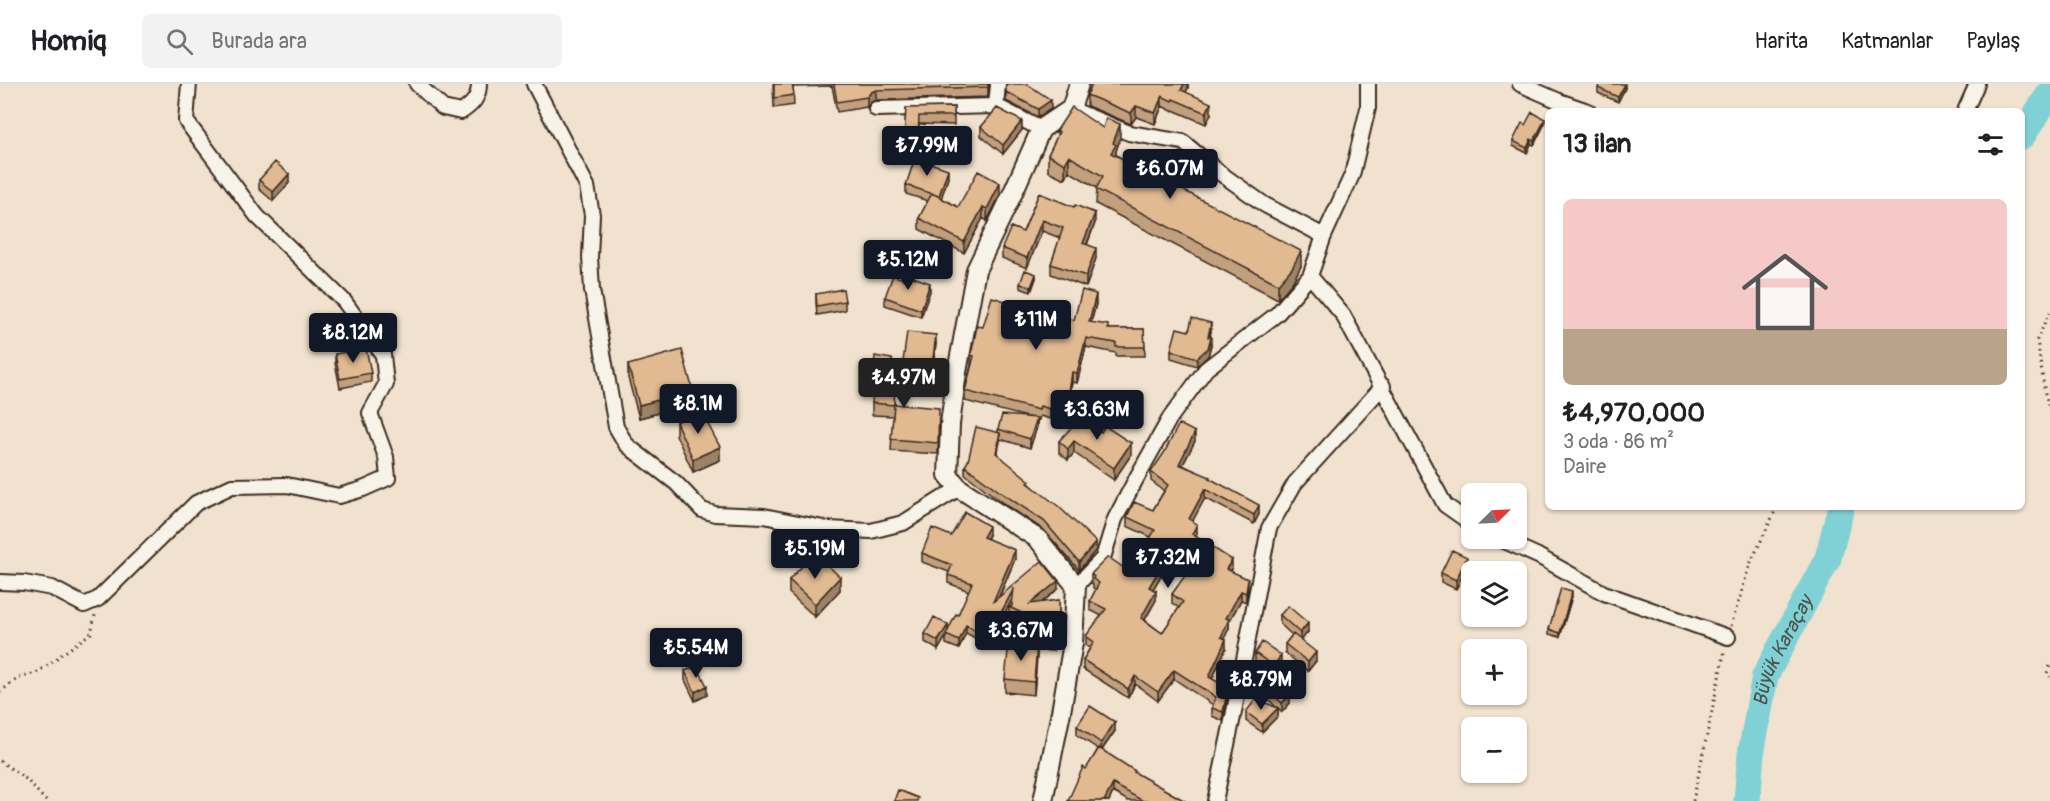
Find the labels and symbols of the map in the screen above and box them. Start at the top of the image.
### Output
pin: ₺7.99M [878,126,976,177]
pin: ₺6.07M [1121,149,1219,200]
pin: ₺5.12M [859,240,957,291]
pin: ₺11M [1000,300,1072,351]
pin: ₺8.12M [304,313,402,364]
pin: ₺4.97M [855,358,953,409]
pin: ₺8.1M [656,384,740,435]
pin: ₺3.63M [1048,390,1146,441]
north arrow [1461,483,1527,549]
pin: ₺5.19M [766,529,864,580]
pin: ₺7.32M [1119,538,1217,589]
water label: Büyük Karaçay [1747,589,1819,708]
pin: ₺3.67M [972,611,1070,662]
pin: ₺5.54M [647,628,745,679]
pin: ₺8.79M [1212,660,1310,711]

